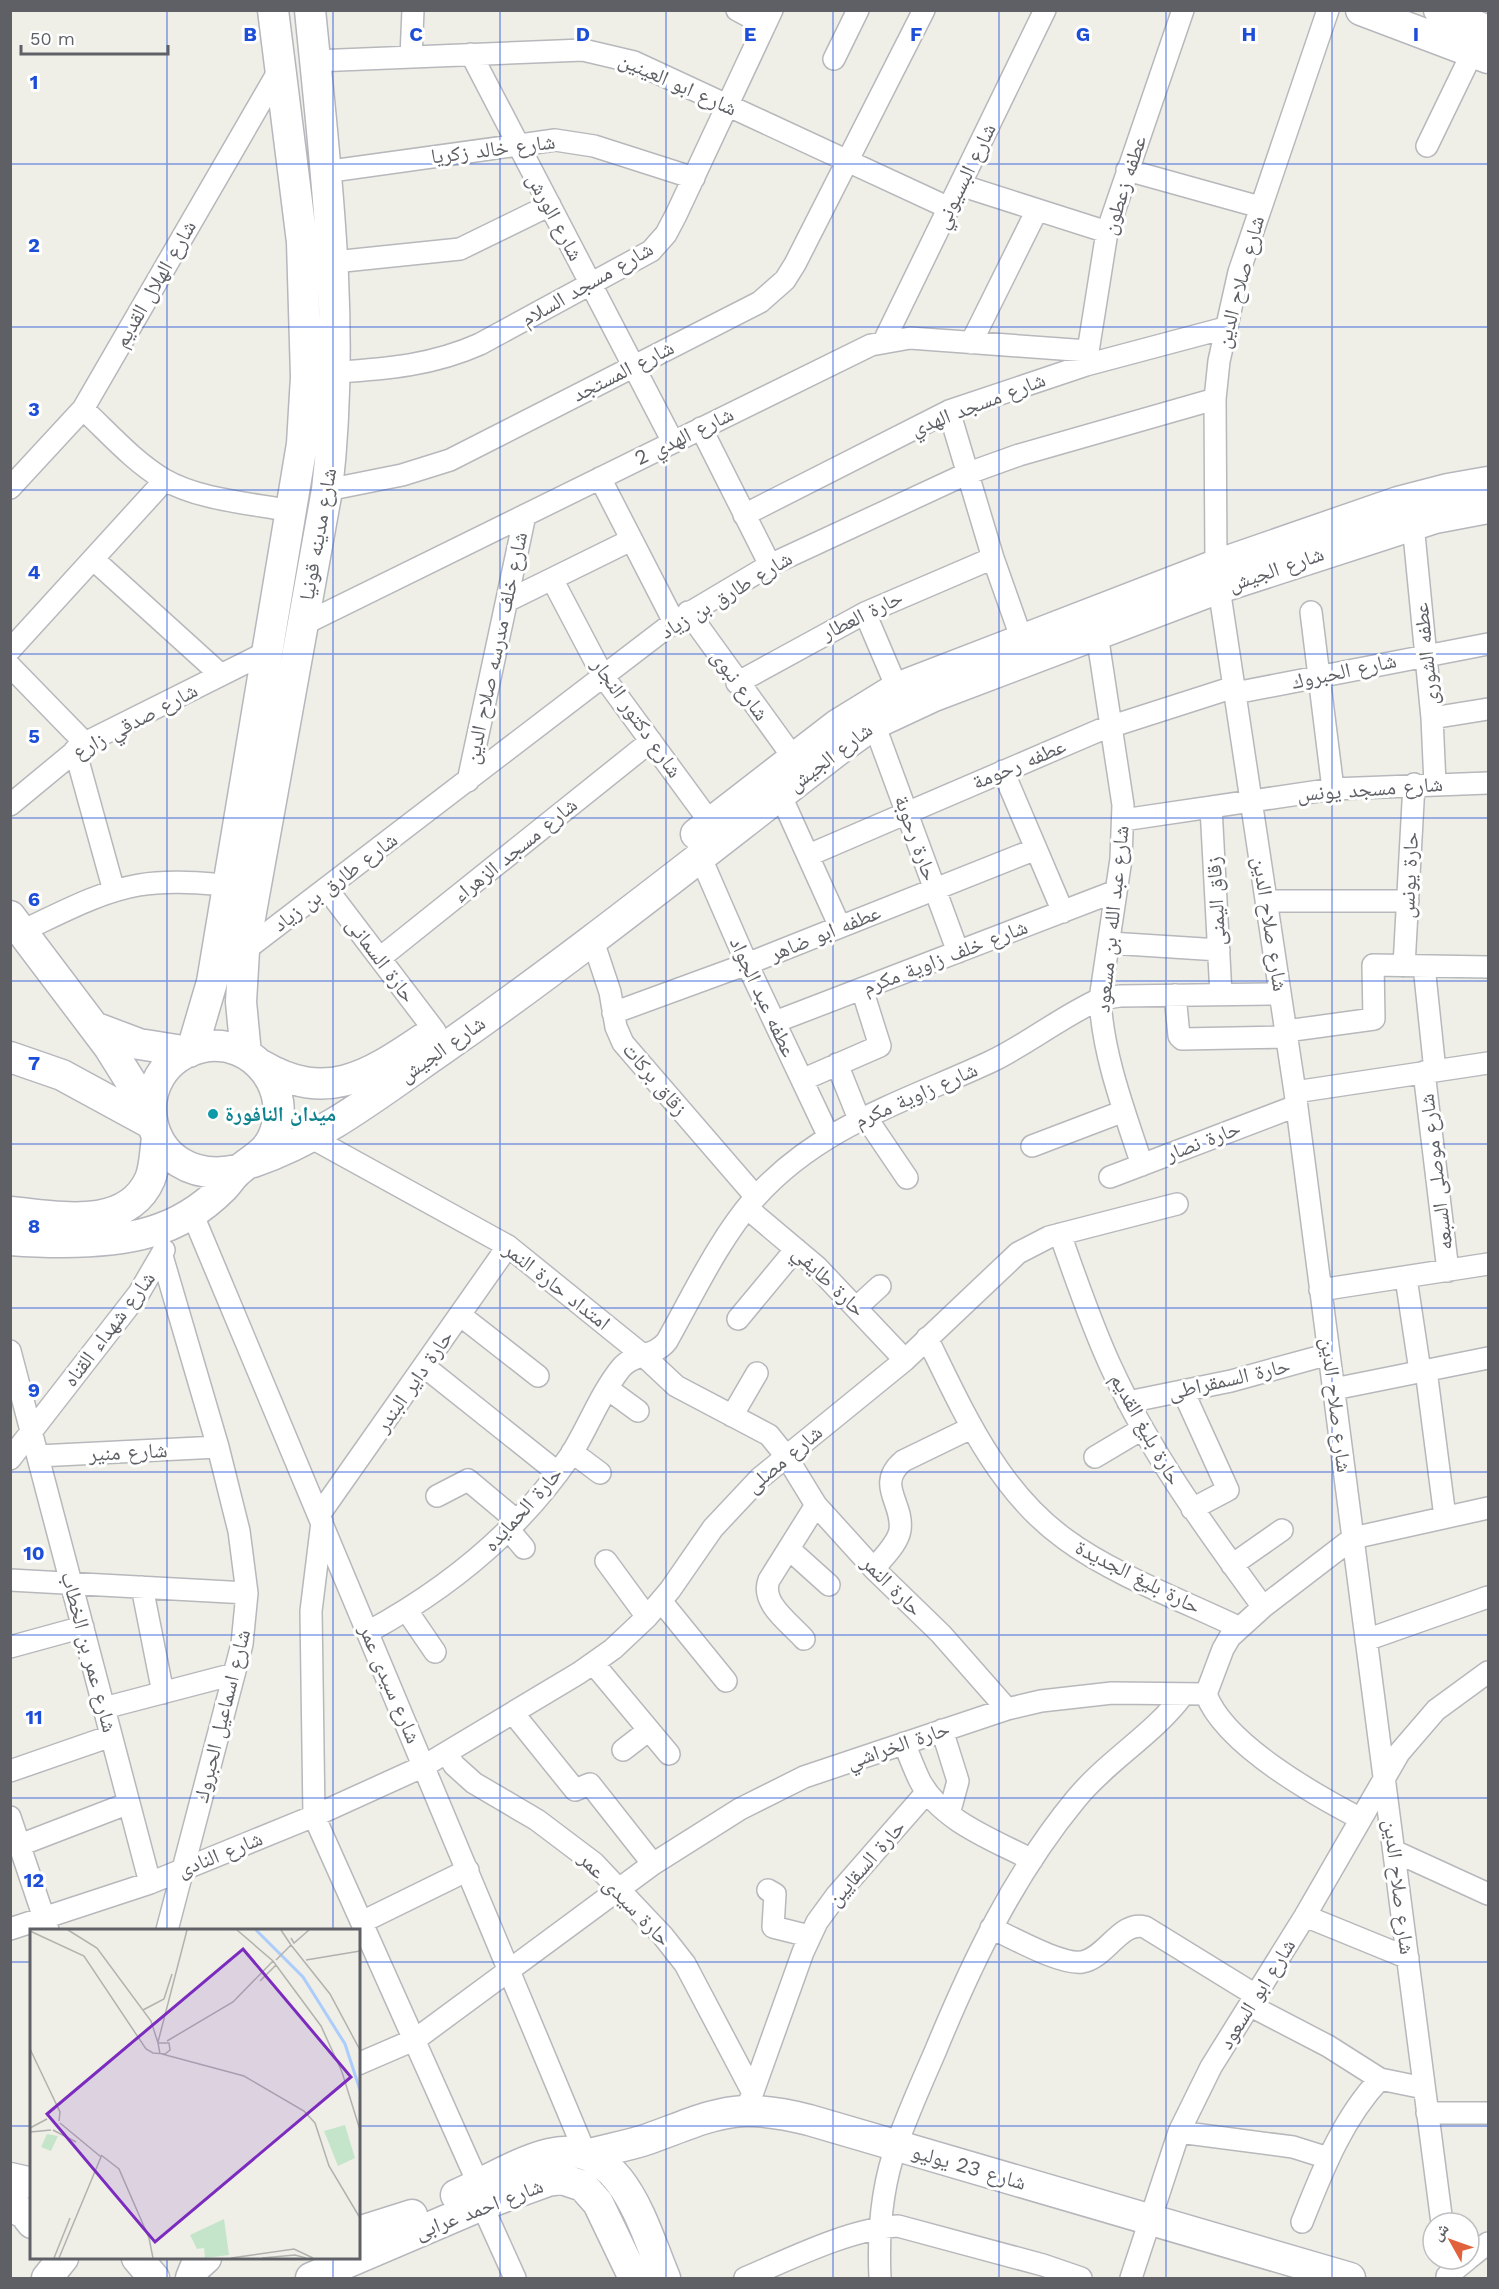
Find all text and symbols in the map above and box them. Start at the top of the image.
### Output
scale bar [21,18,168,56]
text: B [243,22,257,46]
text: C [409,22,423,46]
text: D [576,22,590,46]
text: E [744,22,756,46]
text: F [910,22,922,46]
text: G [1076,22,1090,46]
text: H [1242,22,1256,46]
text: I [1413,22,1419,46]
text: 50 m [30,28,75,49]
street label: شارع ابو العينين [615,46,741,122]
text: 1 [30,70,38,94]
street label: شارع البسيوني [928,119,1005,234]
street label: شارع خالد زكريا [429,128,557,170]
street label: عطفه زعطون [1096,132,1151,238]
street label: شارع الورش [521,169,589,265]
street label: شارع صلاح الدين [1210,213,1270,351]
street label: شارع الهلال القديم [108,216,203,353]
text: 2 [28,233,40,257]
street label: شارع مسجد السلام [516,236,658,333]
street label: شارع المستجد [568,334,678,408]
street label: شارع مسجد الهدي [907,366,1050,445]
text: 3 [28,397,40,421]
street label: شارع الهدي 2 [630,401,739,474]
street label: شارع مدينه قونيا [294,466,342,602]
street label: شارع خلف مدرسه صلاح الدين [459,530,533,766]
street label: شارع الجيش [1225,541,1327,597]
street label: شارع طارق بن زياد [655,545,797,645]
text: 4 [28,560,41,584]
street label: حارة العطار [816,584,906,645]
street label: عطفه الشورى [1408,601,1443,707]
street label: شارع نبوى [705,644,775,726]
street label: شارع الحبروك [1289,647,1399,695]
street label: شارع دكتور النجار [586,652,688,783]
street label: شارع صدقي زارع [68,677,204,768]
street label: شارع الجيش [782,717,878,797]
text: 5 [28,724,40,748]
street label: عطفه رحومة [968,733,1070,794]
street label: شارع مسجد يونس [1296,771,1444,807]
street label: شارع مسجد الزهراء [447,792,583,908]
street label: حارة رحوبة [889,792,943,884]
street label: شارع عبد الله بن مسعود [1089,824,1135,1014]
street label: شارع طارق بن زياد [267,827,403,937]
street label: حارة يونس [1394,831,1424,919]
street label: شارع صلاح الدين [1247,855,1293,993]
street label: زقاق اليمنى [1201,856,1231,946]
text: 6 [28,887,40,911]
street label: عطفه ابو ضاهر [765,899,884,966]
street label: حارة السمانى [341,912,421,1008]
street label: شارع خلف زاوية مكرم [859,914,1032,1001]
street label: عطفه عبد الجواد [725,933,802,1061]
street label: شارع الجيش [394,1010,490,1088]
street label: زقاق بركات [617,1037,693,1121]
text: 7 [28,1051,40,1075]
street label: شارع زاوية مكرم [850,1056,982,1135]
street label: شارع موصلى السبعه [1414,1092,1458,1252]
place label: ميدان النافورة [225,1101,336,1126]
marker: ميدان النافورة [206,1107,220,1121]
street label: حارة نصار [1161,1115,1244,1167]
text: 8 [28,1214,40,1238]
street label: امتداد حارة النمر [498,1236,616,1335]
street label: حارة طايفي [785,1240,871,1325]
street label: شارع شهداء القناه [57,1266,161,1392]
street label: حارة داير البندر [369,1325,458,1437]
street label: شارع صلاح الدين [1315,1336,1357,1474]
street label: حارة السمقراطى [1165,1352,1293,1406]
street label: حارة بليغ القديم [1104,1368,1187,1490]
text: 9 [28,1378,40,1402]
street label: شارع مصلى [740,1419,828,1499]
street label: شارع منير [87,1437,168,1467]
street label: حارة الحمايده [478,1461,567,1556]
street label: حارة بليغ الجديدة [1071,1534,1205,1620]
text: 10 [23,1541,45,1565]
street label: حارة النمر [856,1549,928,1621]
street label: شارع عمر بن الخطاب [55,1569,123,1735]
street label: شارع سيدى عمر [353,1620,427,1747]
street label: شارع اسماعيل الحبروك [188,1627,256,1805]
text: 11 [25,1705,43,1729]
street label: حارة الخراشي [843,1715,954,1778]
street label: حارة السقايين [821,1814,911,1912]
street label: شارع صلاح الدين [1378,1818,1420,1956]
street label: شارع النادى [174,1825,266,1883]
street label: حارة سيدى عمر [573,1845,677,1951]
text: 12 [24,1868,44,1892]
inset map [30,1929,360,2259]
street label: شارع ابو السعود [1213,1934,1301,2054]
street label: شارع 23 يوليو [909,2138,1029,2196]
street label: شارع احمد عرابى [411,2173,547,2245]
north arrow [1421,2211,1481,2271]
text: ش [1427,2219,1453,2244]

